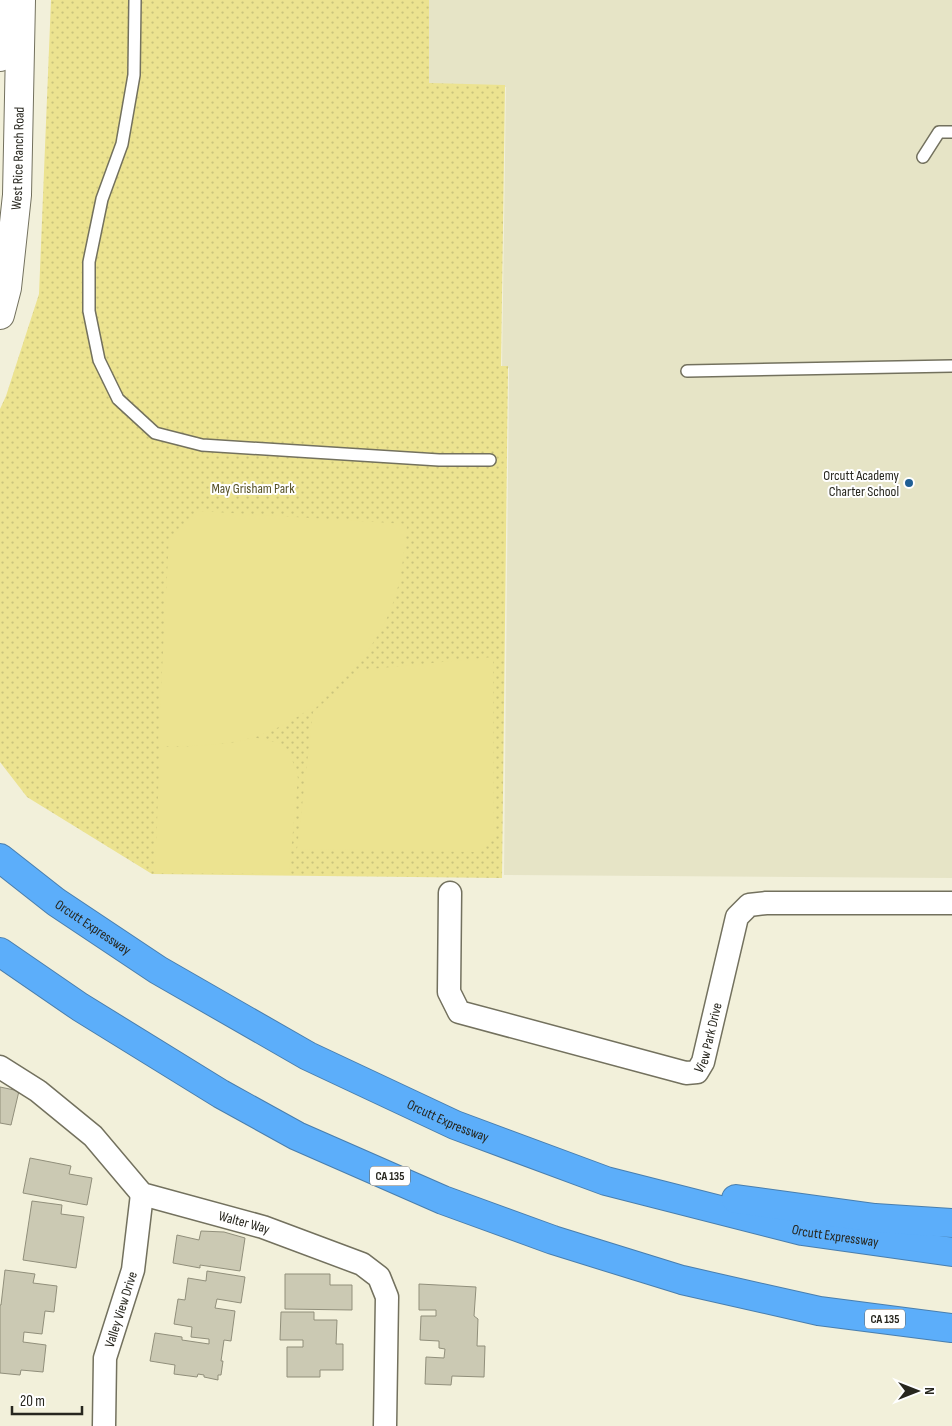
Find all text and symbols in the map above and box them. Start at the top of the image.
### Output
street label: West Rice Ranch Road [7,106,27,211]
place label: Orcutt Academy Charter School [823,467,900,500]
marker: Orcutt Academy Charter School [903,477,915,489]
park label: May Grisham Park [212,480,295,497]
street label: Orcutt Expressway [52,895,135,959]
street label: View Park Drive [690,1001,725,1076]
street label: Orcutt Expressway [404,1095,492,1146]
road number: CA 135 [370,1166,410,1186]
street label: Walter Way [217,1207,273,1238]
street label: Orcutt Expressway [790,1220,880,1250]
street label: Valley View Drive [100,1269,140,1350]
road number: CA 135 [865,1310,905,1328]
north arrow [892,1366,942,1416]
scale bar [12,1384,82,1416]
text: N [921,1387,938,1395]
text: 20 m [20,1392,45,1411]

